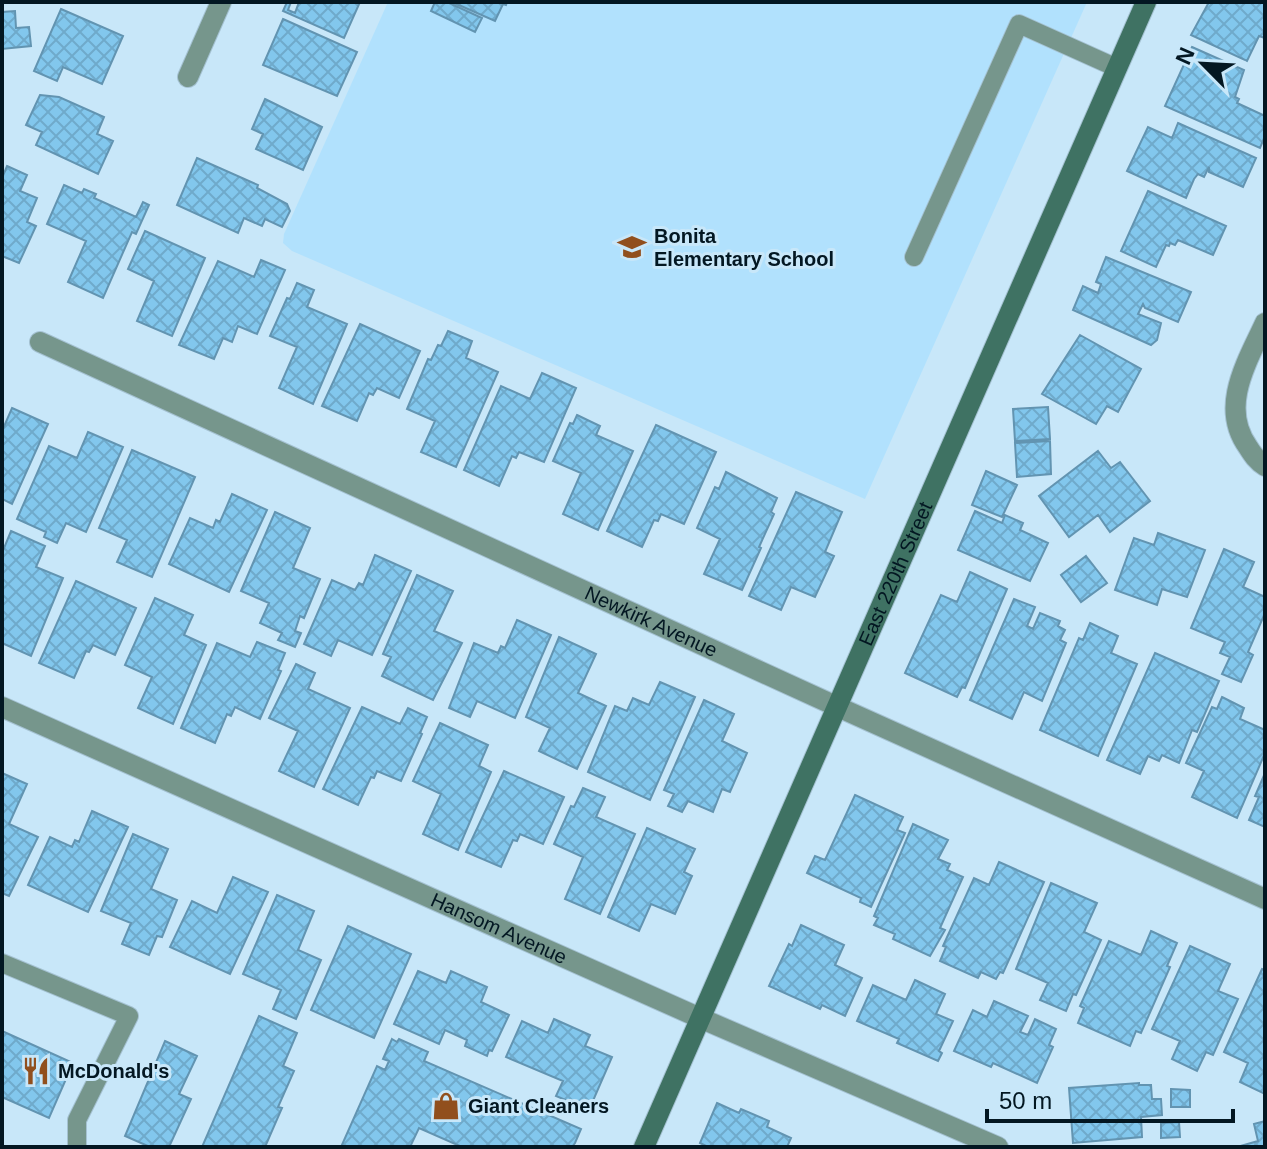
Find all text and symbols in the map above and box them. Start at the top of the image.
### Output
north arrow [1163,24,1243,104]
text: N [1171,44,1200,68]
place label: Bonita Elementary School [654,225,834,270]
school or university icon: Bonita Elementary School [617,232,647,262]
street label: East 220th Street [854,498,937,649]
street label: Newkirk Avenue [581,582,721,661]
street label: Hansom Avenue [428,889,570,968]
restaurant icon: McDonald's [21,1056,51,1086]
place label: McDonald's [58,1060,169,1082]
scale bar [987,1073,1233,1123]
text: 50 m [999,1087,1052,1114]
shop icon: Giant Cleaners [431,1091,461,1121]
place label: Giant Cleaners [468,1095,609,1117]

